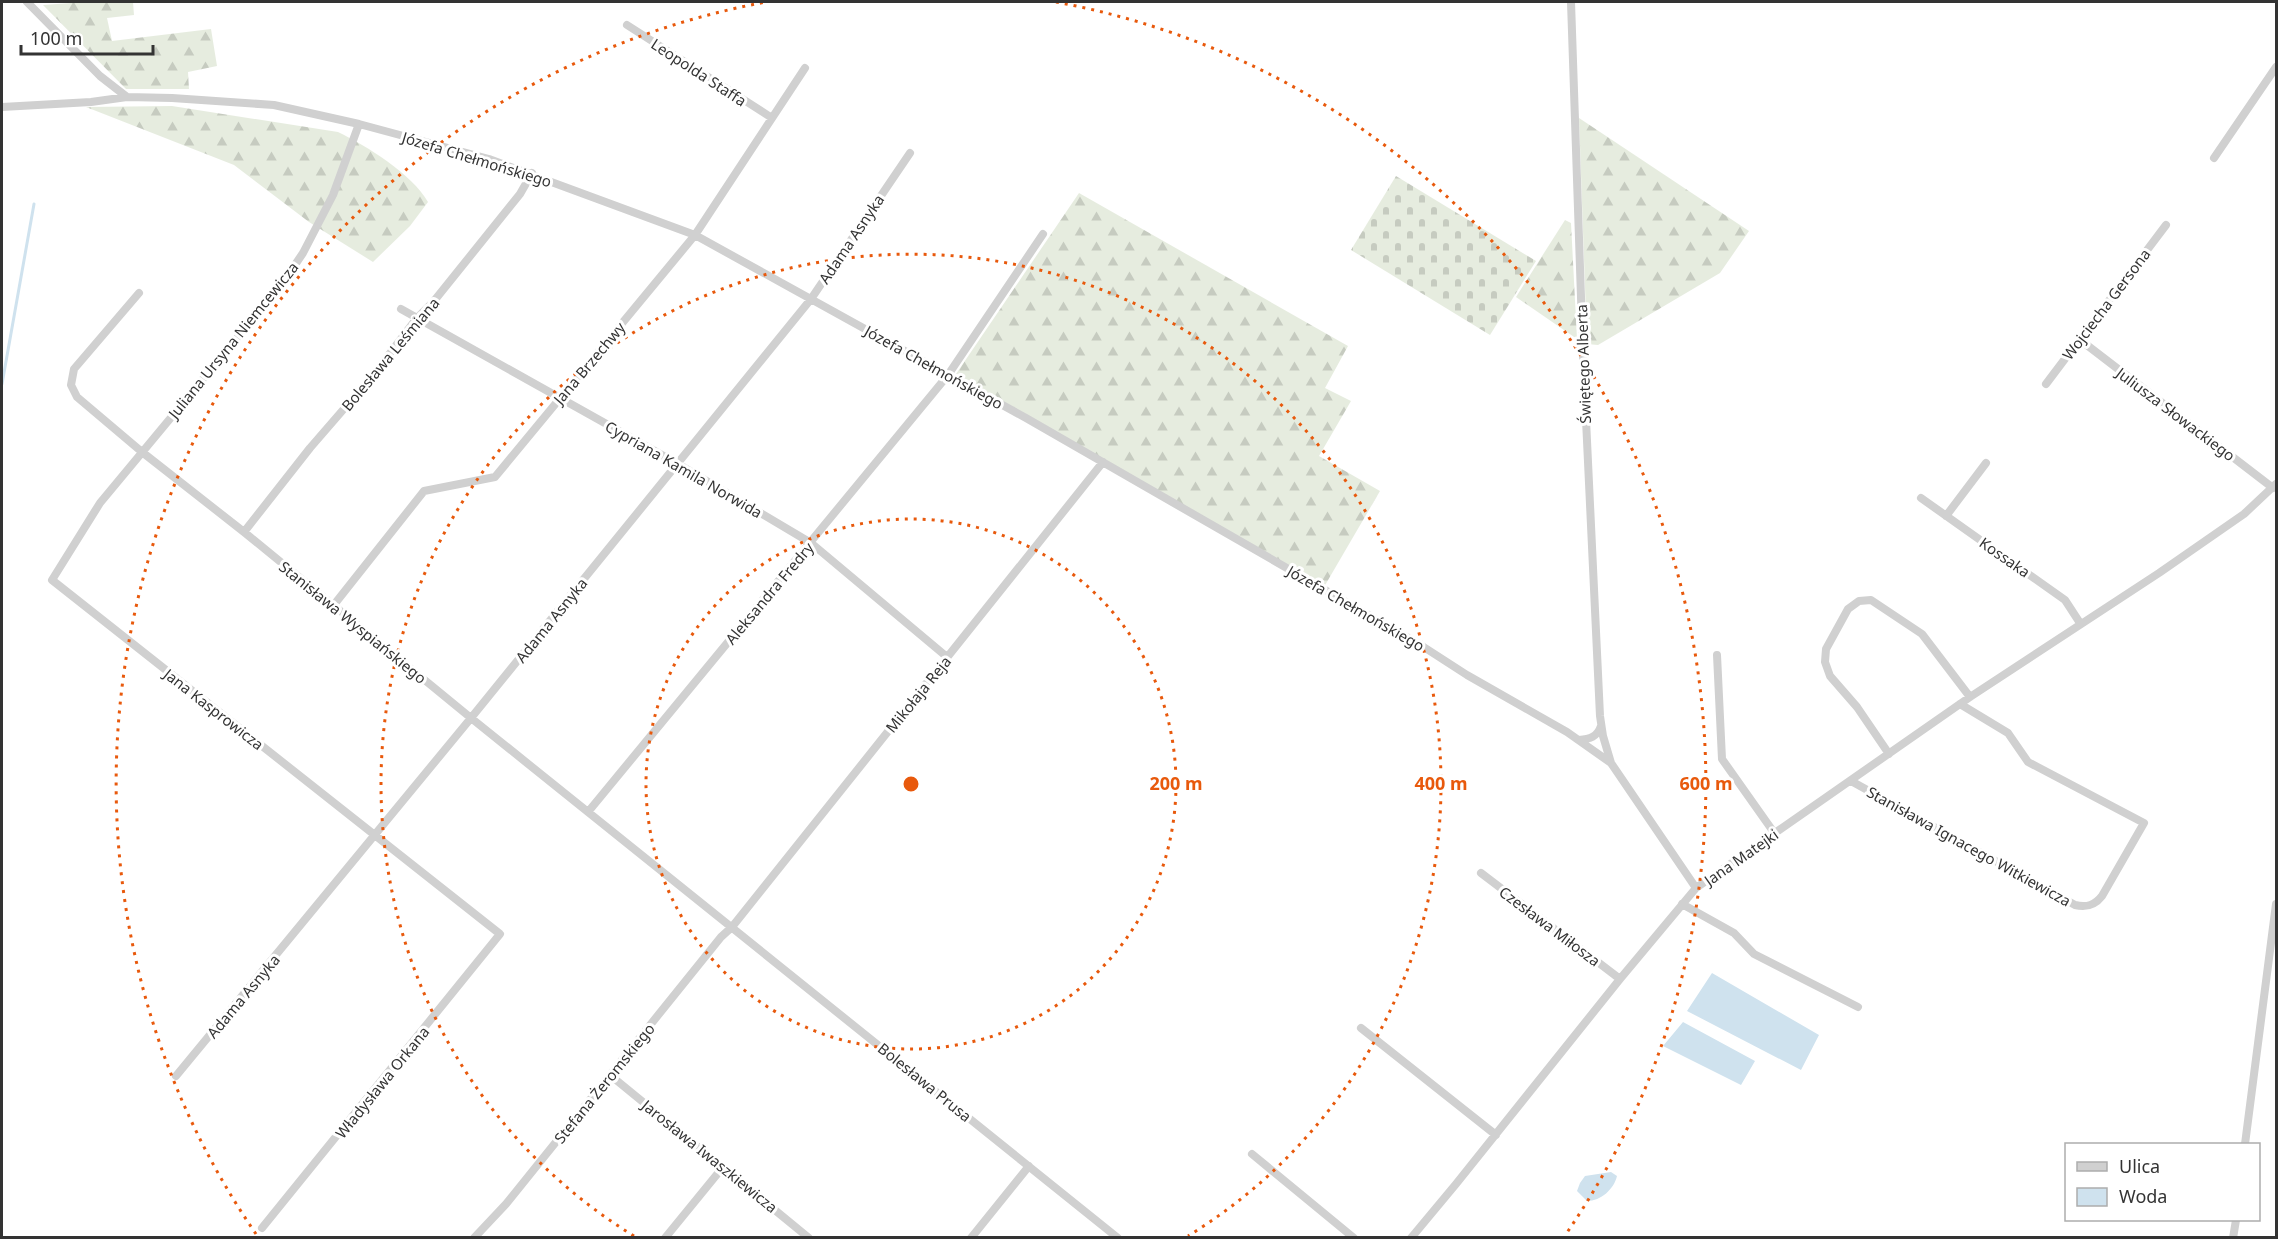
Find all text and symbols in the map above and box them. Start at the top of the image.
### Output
scale bar [21,18,153,56]
text: 100 m [30,26,82,50]
street label: Leopolda Staffa [647,34,751,110]
street label: Józefa Chełmońskiego [398,126,554,191]
street label: Adama Asnyka [814,190,888,288]
street label: Wojciecha Gersona [2058,244,2154,364]
street label: Juliana Ursyna Niemcewicza [162,257,302,424]
street label: Bolesława Leśmiana [337,293,443,415]
street label: Świętego Alberta [1571,304,1595,424]
street label: Jana Brzechwy [547,317,629,410]
street label: Józefa Chełmońskiego [859,320,1007,413]
street label: Juliusza Słowackiego [2111,362,2239,465]
street label: Cypriana Kamila Norwida [602,416,766,522]
street label: Kossaka [1976,532,2034,582]
street label: Aleksandra Fredry [720,537,818,648]
street label: Stanisława Wyspiańskiego [275,556,431,688]
street label: Józefa Chełmońskiego [1282,560,1428,655]
street label: Adama Asnyka [511,573,591,667]
street label: Mikołaja Reja [881,652,955,736]
street label: Jana Kasprowicza [159,663,268,754]
text: 200 m [1149,771,1203,795]
text: 400 m [1414,771,1468,795]
text: 600 m [1679,771,1733,795]
centre of rings [901,774,921,794]
street label: Stanisława Ignacego Witkiewicza [1863,781,2075,911]
street label: Jana Matejki [1699,824,1782,891]
street label: Czesława Miłosza [1495,881,1605,971]
street label: Adama Asnyka [202,950,284,1042]
street label: Stefana Żeromskiego [549,1019,659,1147]
street label: Władysława Orkana [331,1022,433,1142]
street label: Bolesława Prusa [874,1038,976,1126]
street label: Jarosława Iwaszkiewicza [637,1094,782,1217]
legend [2065,1143,2260,1221]
text: Ulica [2119,1154,2160,1178]
text: Woda [2119,1184,2167,1208]

